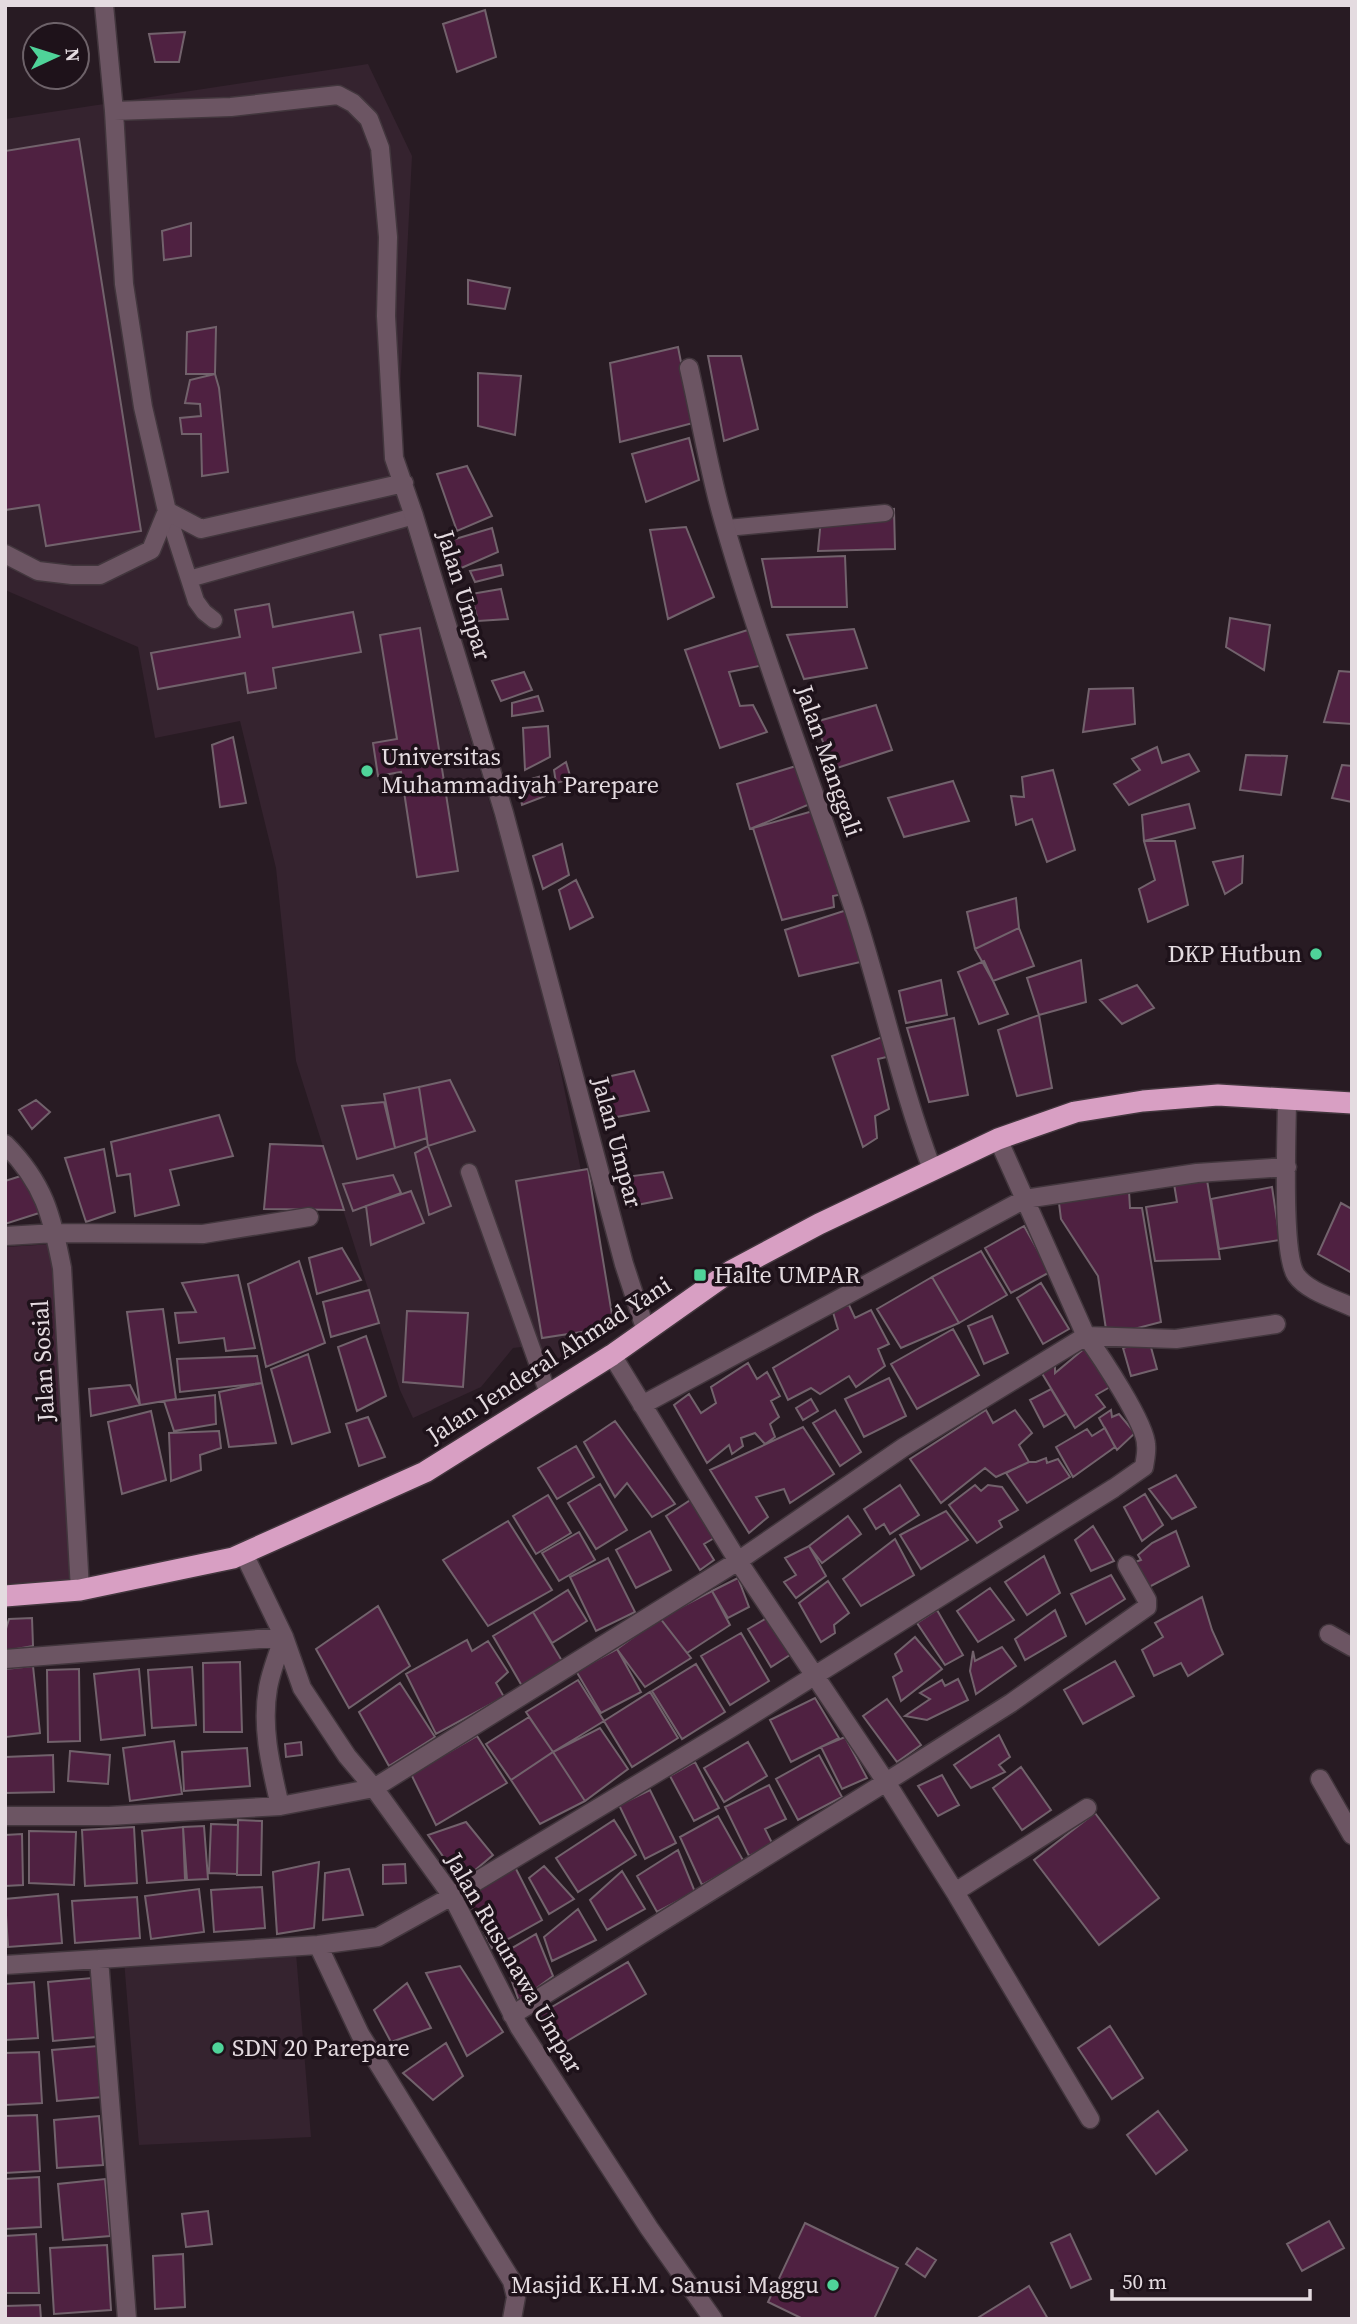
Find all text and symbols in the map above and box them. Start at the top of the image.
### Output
north arrow [21,21,91,91]
text: N [60,47,86,63]
street label: Jalan Umpar [429,525,500,664]
street label: Jalan Manggali [788,680,871,841]
place label: Universitas Muhammadiyah Parepare [381,740,659,801]
marker: Universitas Muhammadiyah Parepare [359,763,375,779]
place label: DKP Hutbun [1168,937,1302,970]
marker: DKP Hutbun [1308,946,1324,962]
street label: Jalan Umpar [584,1072,651,1211]
place label: Halte UMPAR [714,1258,861,1291]
marker: Halte UMPAR [692,1267,708,1283]
street label: Jalan Jenderal Ahmad Yani [419,1268,677,1452]
street label: Jalan Sosial [23,1299,62,1424]
street label: Jalan Rusunawa Umpar [437,1845,591,2079]
place label: SDN 20 Parepare [232,2031,410,2064]
marker: SDN 20 Parepare [210,2040,226,2056]
scale bar [1112,2258,1310,2302]
text: 50 m [1122,2267,1167,2296]
place label: Masjid K.H.M. Sanusi Maggu [511,2268,819,2301]
marker: Masjid K.H.M. Sanusi Maggu [825,2277,841,2293]

